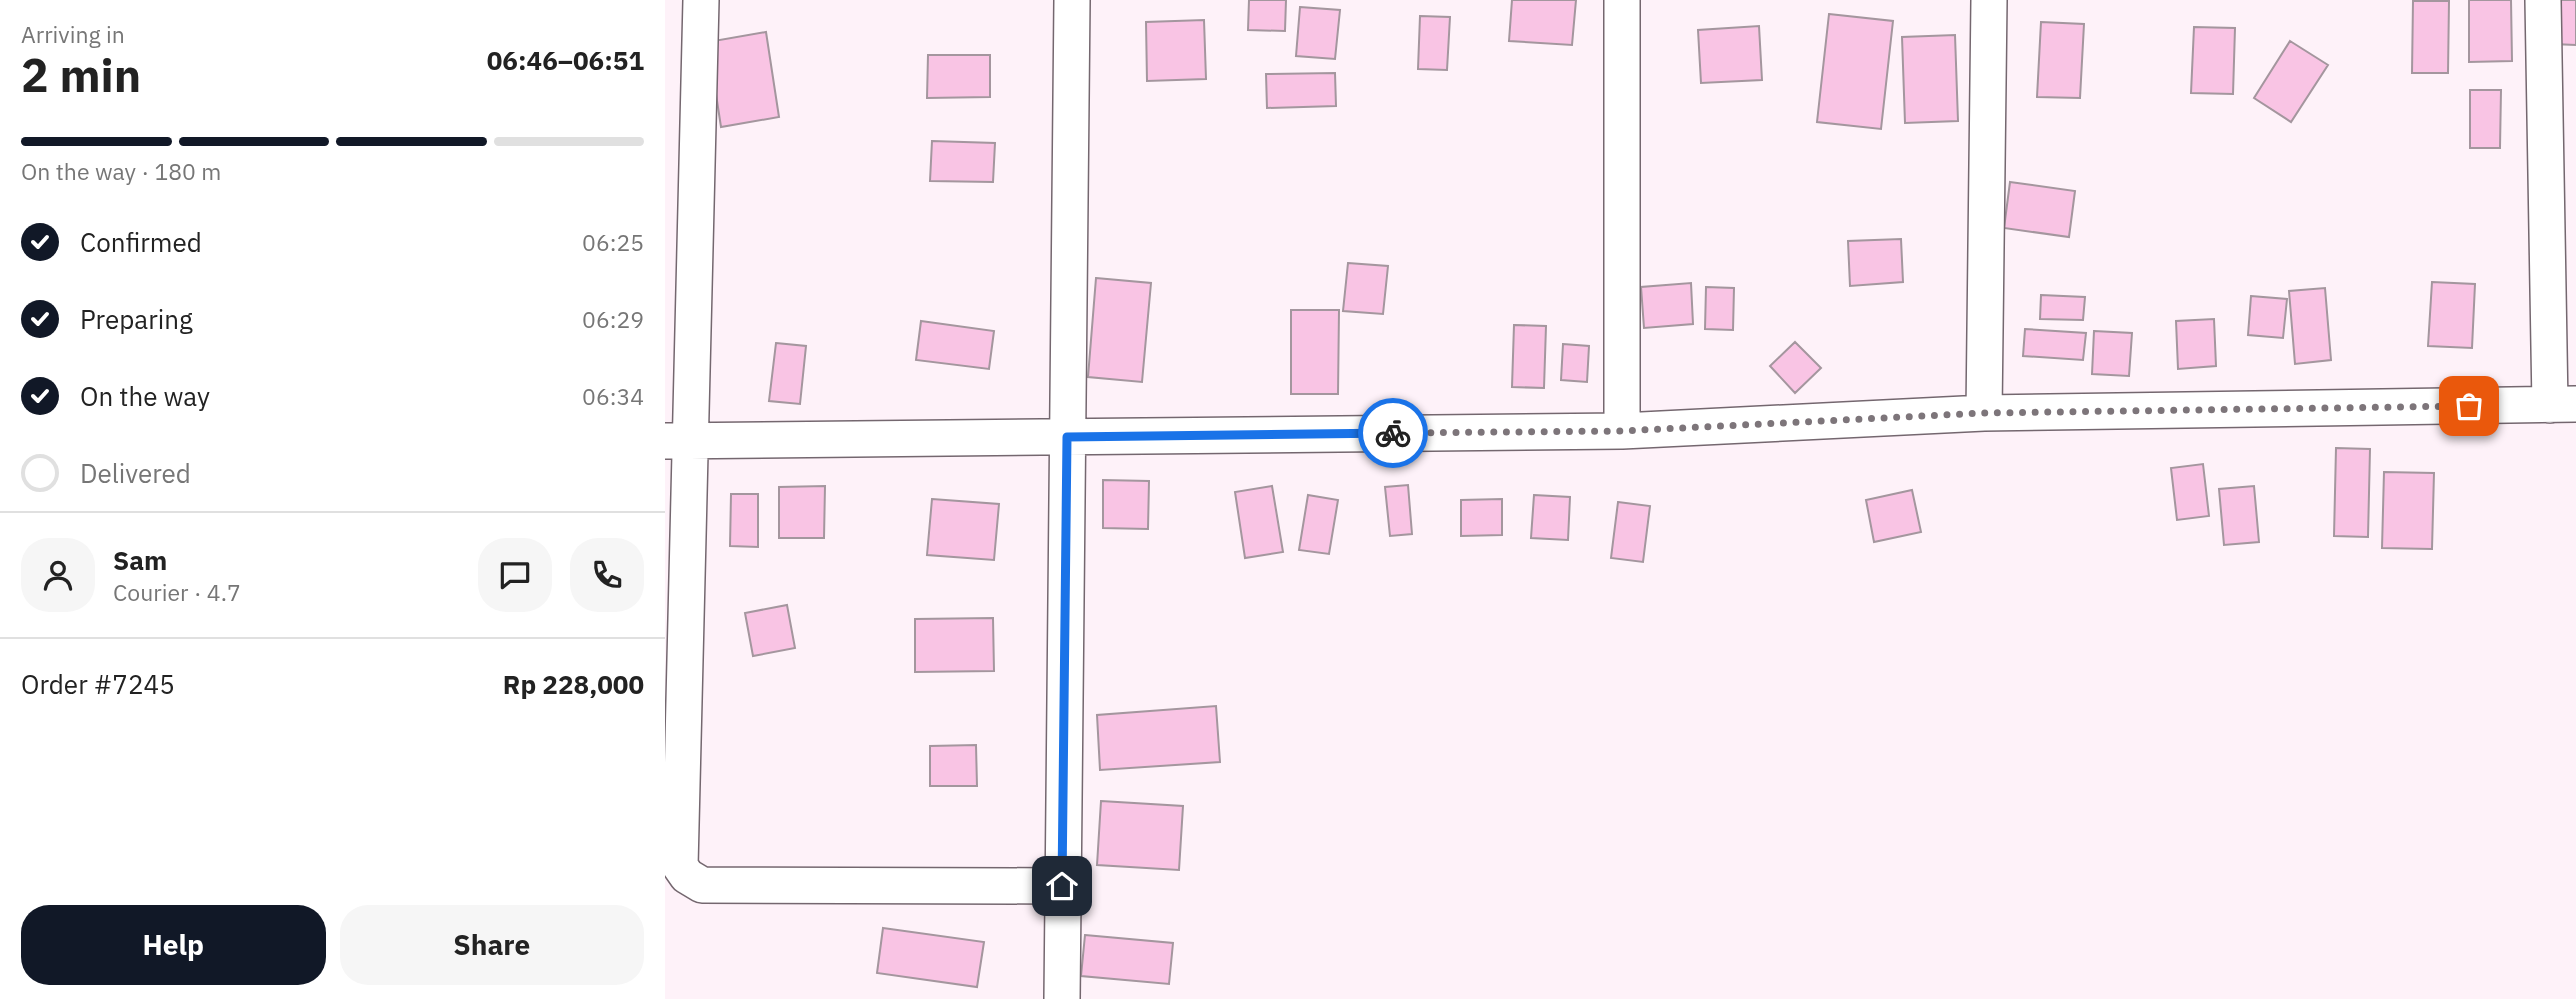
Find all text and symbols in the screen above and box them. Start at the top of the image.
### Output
text: Arriving in [21,19,125,49]
text: 06:46–06:51 [487,43,644,77]
text: 2 min [21,45,141,105]
text: On the way · 180 m [21,156,221,186]
icon: check [21,223,59,261]
text: Confirmed [80,225,202,259]
text: 06:25 [582,227,644,257]
icon: check [21,300,59,338]
text: Preparing [80,302,193,336]
text: 06:29 [582,304,644,334]
pin [2439,376,2499,436]
icon: check [21,377,59,415]
text: On the way [80,379,210,413]
text: 06:34 [582,381,644,411]
icon: bag [2450,387,2488,425]
courier [1358,398,1428,468]
icon: bike [1374,414,1412,452]
text: Delivered [80,456,191,490]
button: person [21,538,95,612]
button: chat [478,538,552,612]
button: phone [570,538,644,612]
text: Sam [113,543,167,577]
text: Courier · 4.7 [113,577,241,607]
text: Order #7245 [21,667,175,701]
text: Rp 228,000 [503,667,644,701]
pin [1032,856,1092,916]
icon: home [1043,867,1081,905]
button: Help [21,905,326,985]
button: Share [340,905,644,985]

